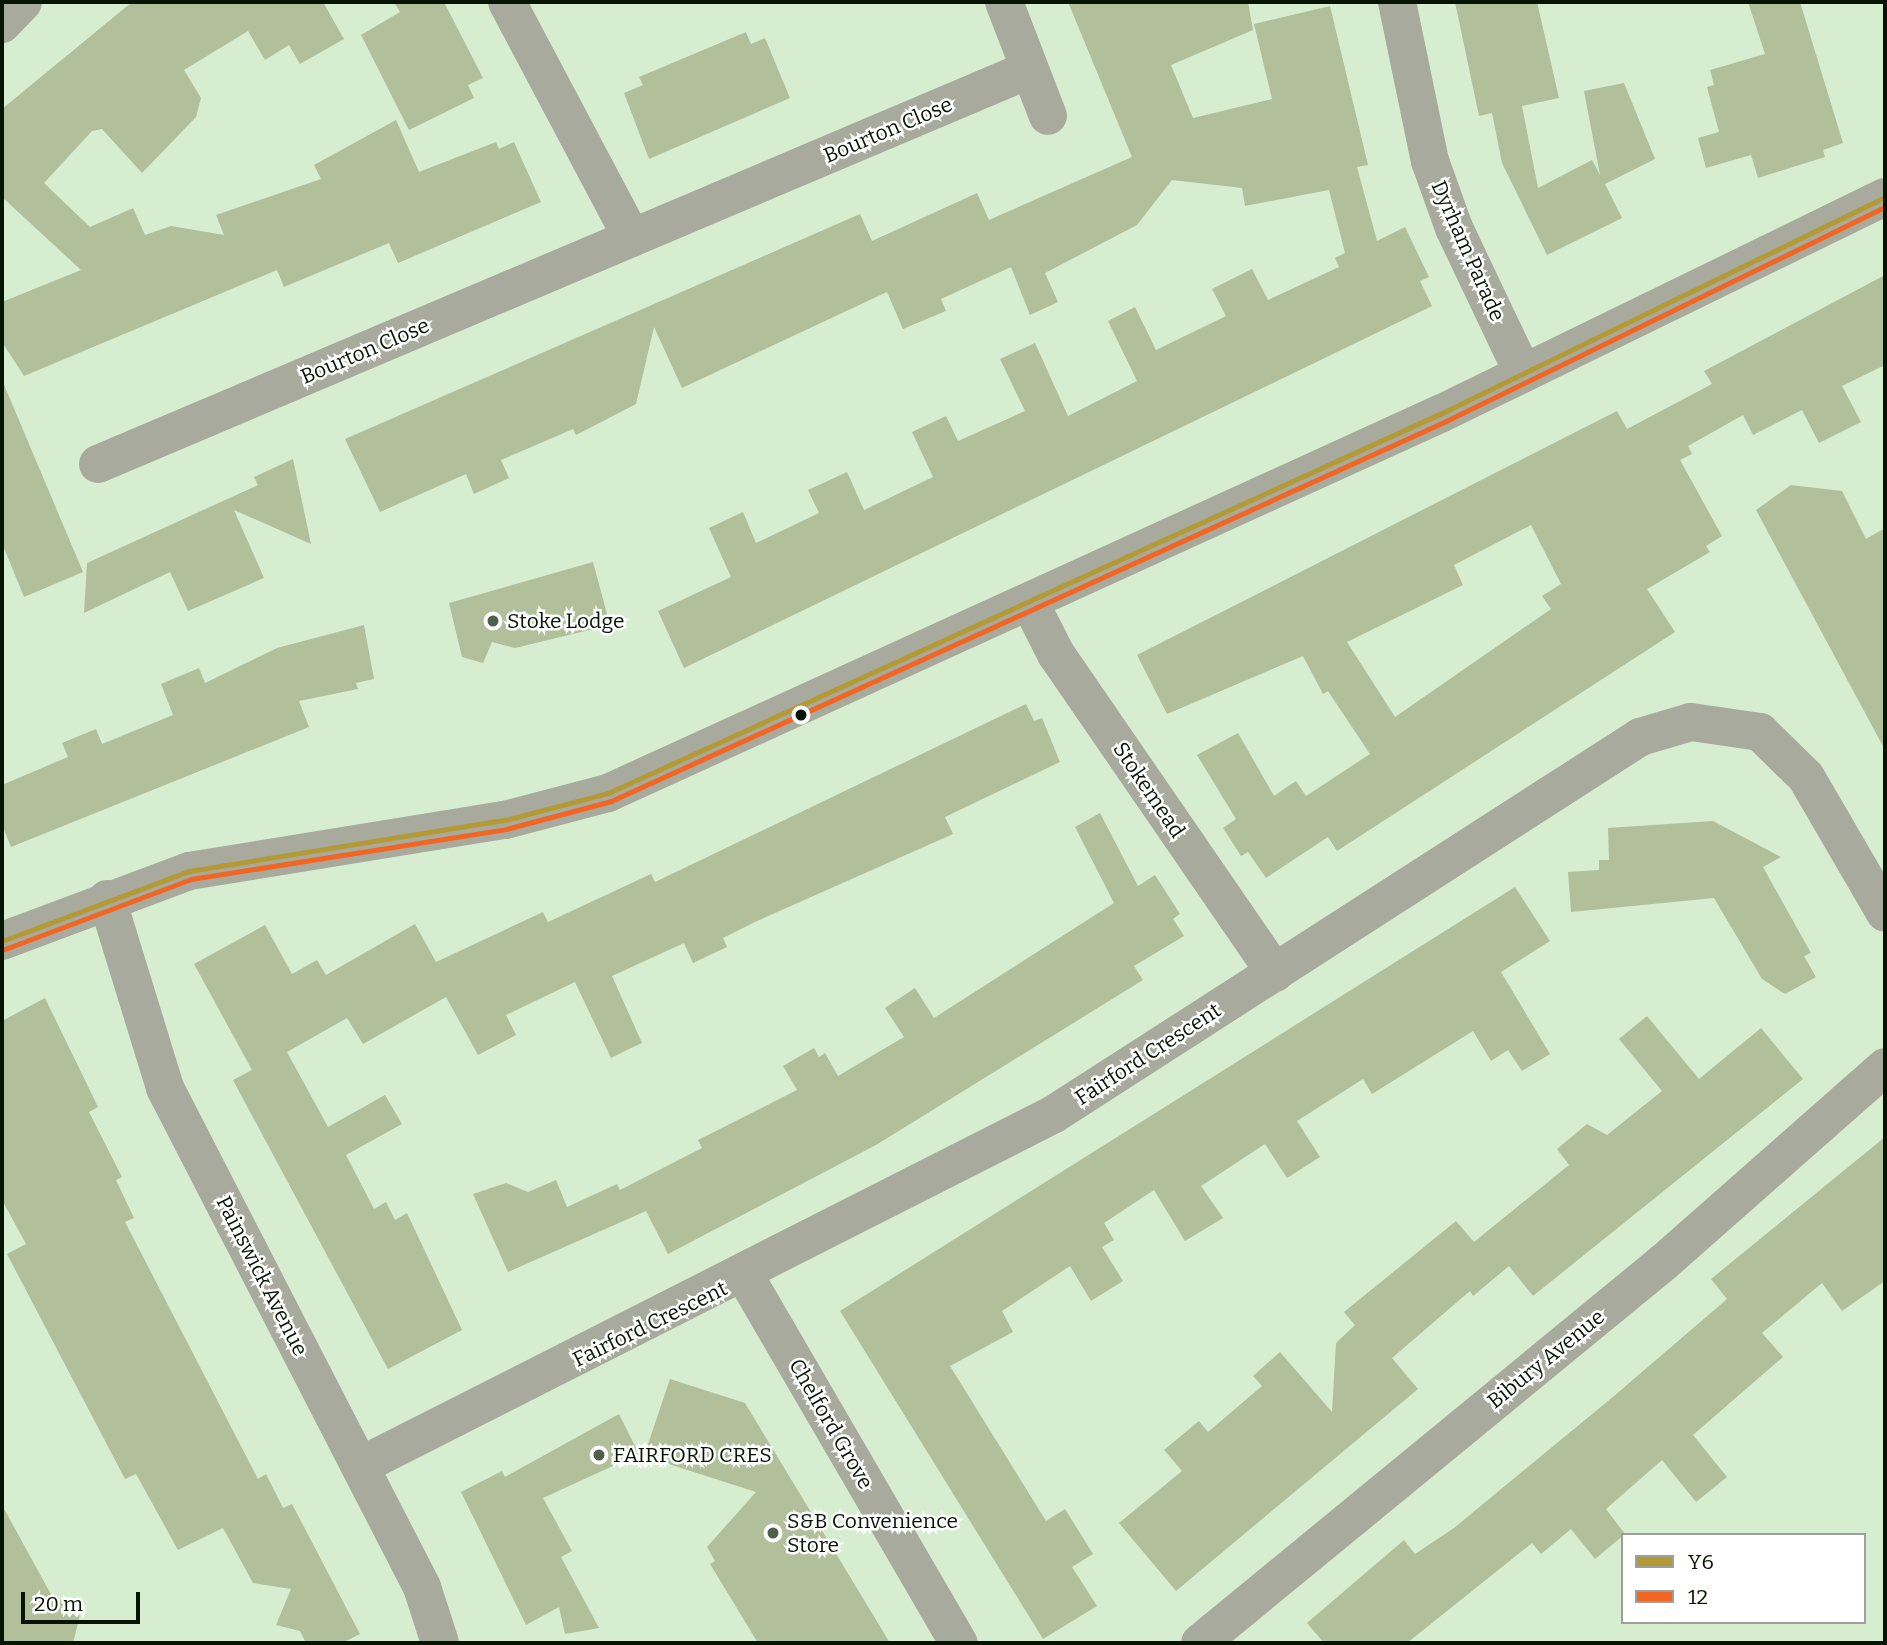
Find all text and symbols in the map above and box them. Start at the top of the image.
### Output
street label: Bourton Close [820,92,956,168]
street label: Dyrham Parade [1426,177,1510,325]
street label: Bourton Close [297,313,433,389]
place label: Stoke Lodge [507,608,624,634]
marker: Stoke Lodge [485,613,501,629]
unlabelled marker [794,708,808,722]
street label: Stokemead [1108,737,1190,843]
street label: Fairford Crescent [1070,998,1226,1110]
street label: Painswick Avenue [211,1192,313,1360]
street label: Fairford Crescent [569,1276,731,1372]
street label: Bibury Avenue [1482,1304,1610,1414]
street label: Chelford Grove [784,1354,878,1494]
place label: FAIRFORD CRES [613,1442,772,1468]
marker: FAIRFORD CRES [591,1447,607,1463]
place label: S&B Convenience Store [787,1508,958,1558]
marker: S&B Convenience Store [765,1525,781,1541]
legend [1621,1533,1866,1624]
text: Y6 [1688,1549,1714,1575]
scale bar [24,1578,144,1622]
text: 12 [1688,1584,1708,1610]
text: 20 m [34,1591,83,1617]

